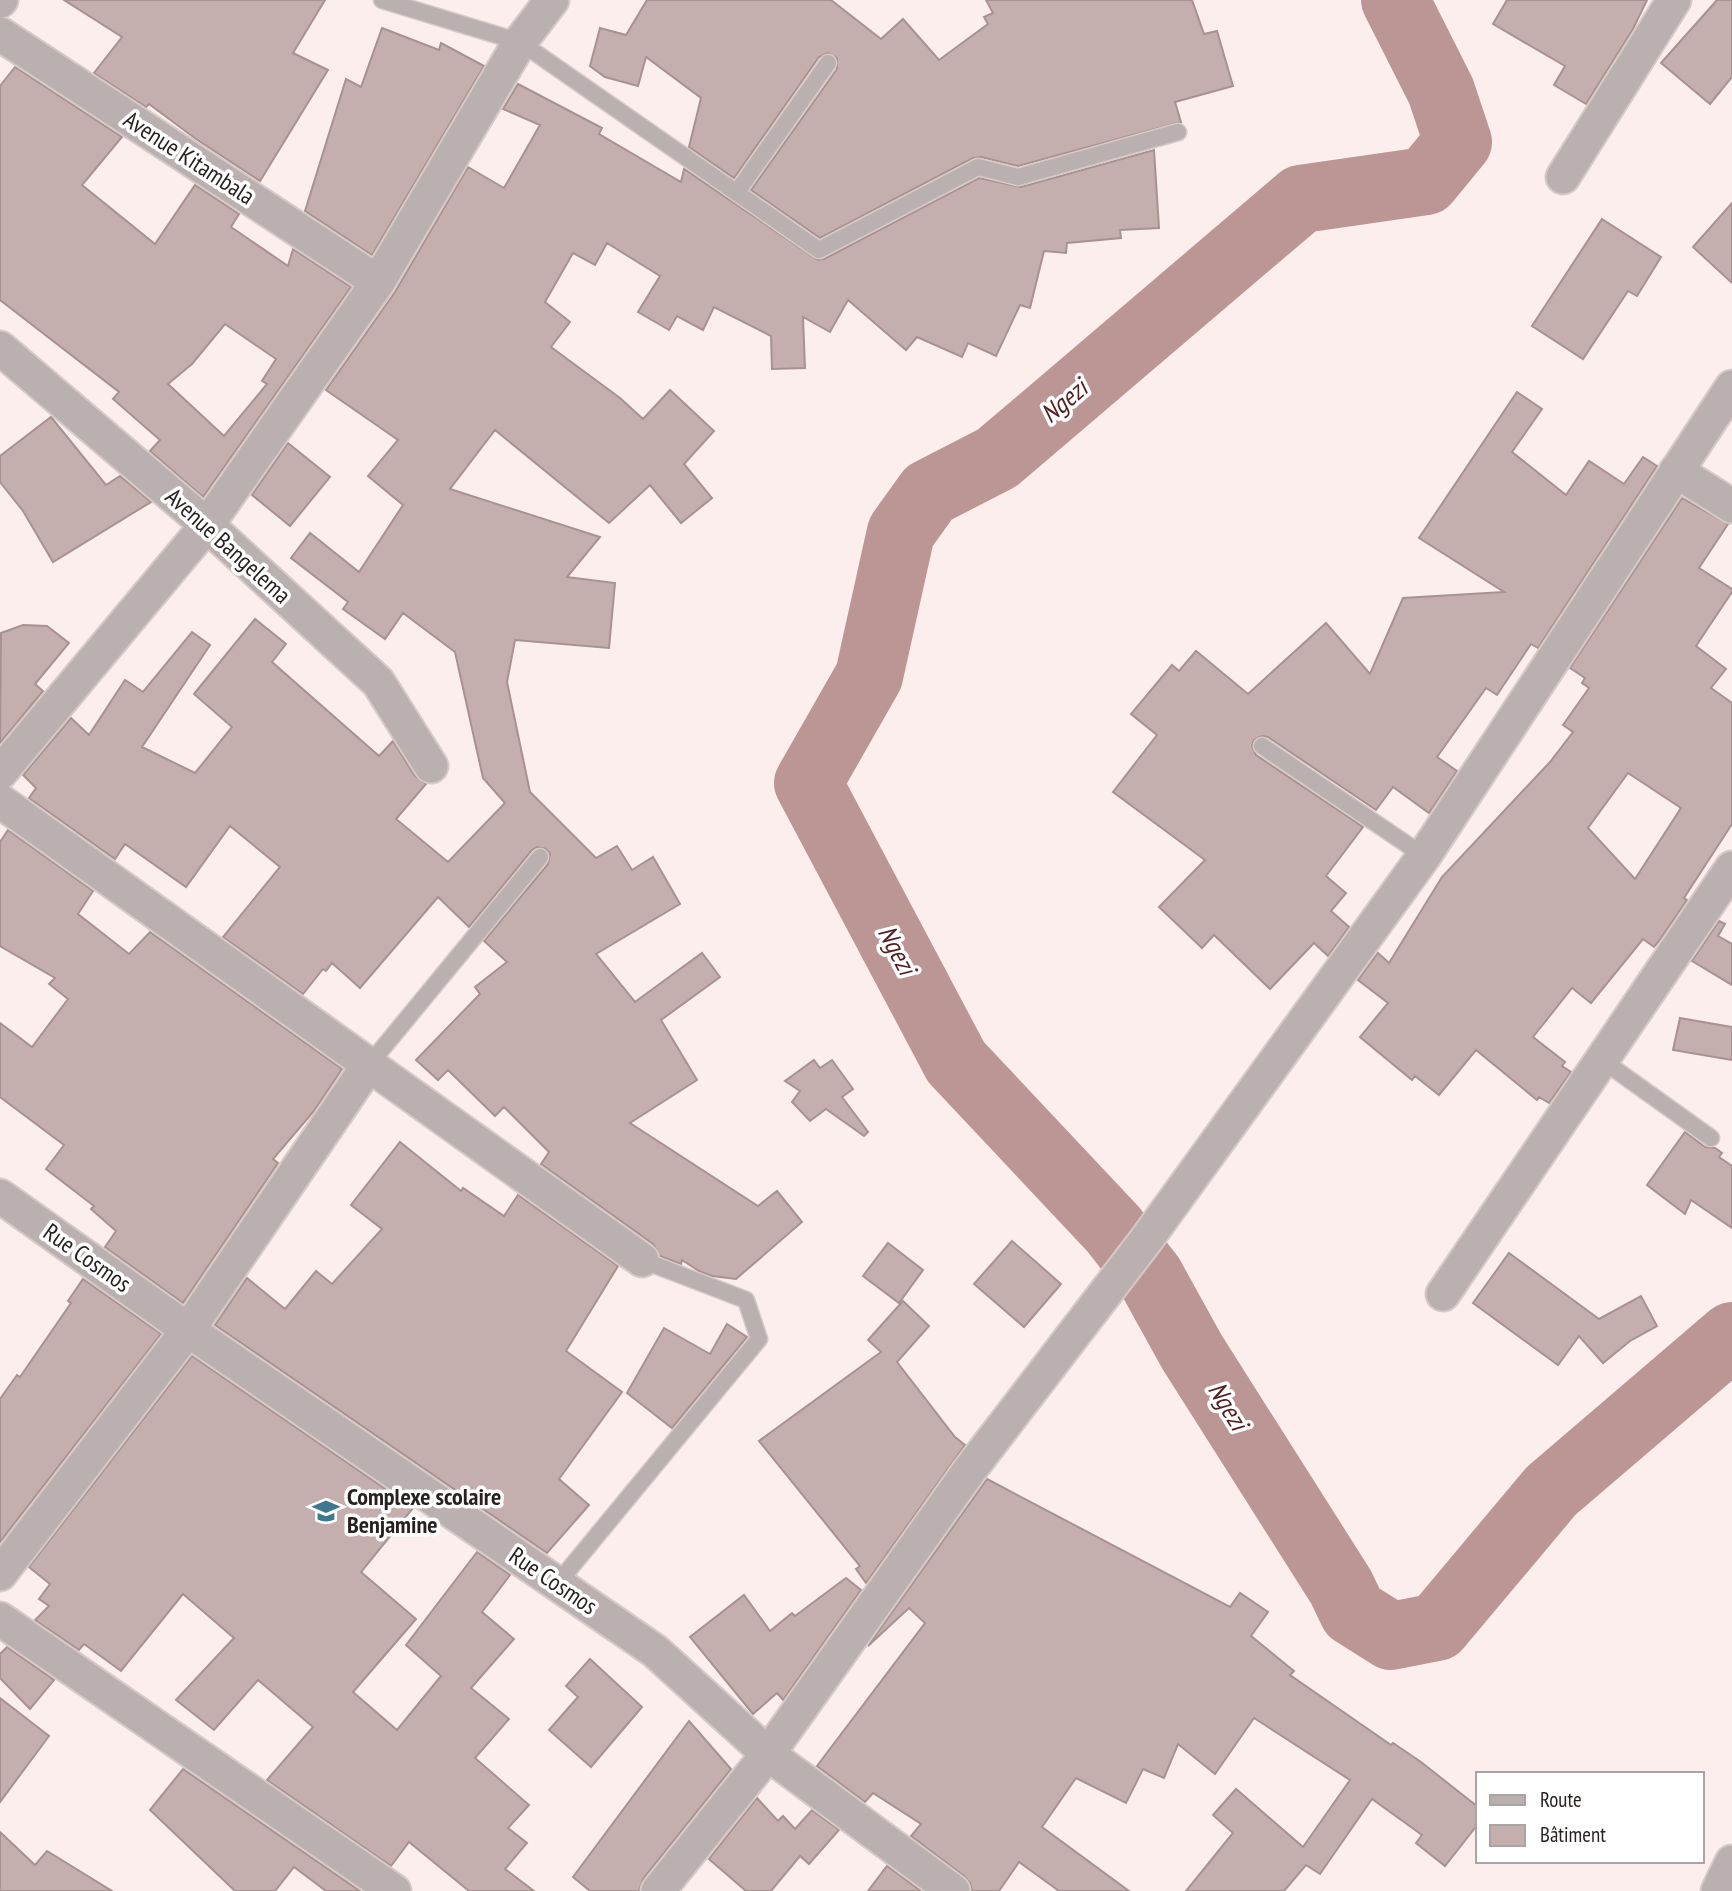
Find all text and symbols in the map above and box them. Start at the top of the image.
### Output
street label: Avenue Kitambala [118,104,261,211]
water label: Ngezi [1034,370,1096,430]
street label: Avenue Bangelema [159,481,298,610]
water label: Ngezi [871,920,925,983]
street label: Rue Cosmos [38,1216,137,1299]
water label: Ngezi [1201,1375,1257,1439]
place label: Complexe scolaire Benjamine [347,1481,501,1540]
school or university icon: Complexe scolaire Benjamine [311,1496,341,1526]
street label: Rue Cosmos [503,1540,603,1621]
legend [1476,1772,1704,1863]
text: Route [1540,1786,1582,1813]
text: Bâtiment [1540,1821,1606,1848]

